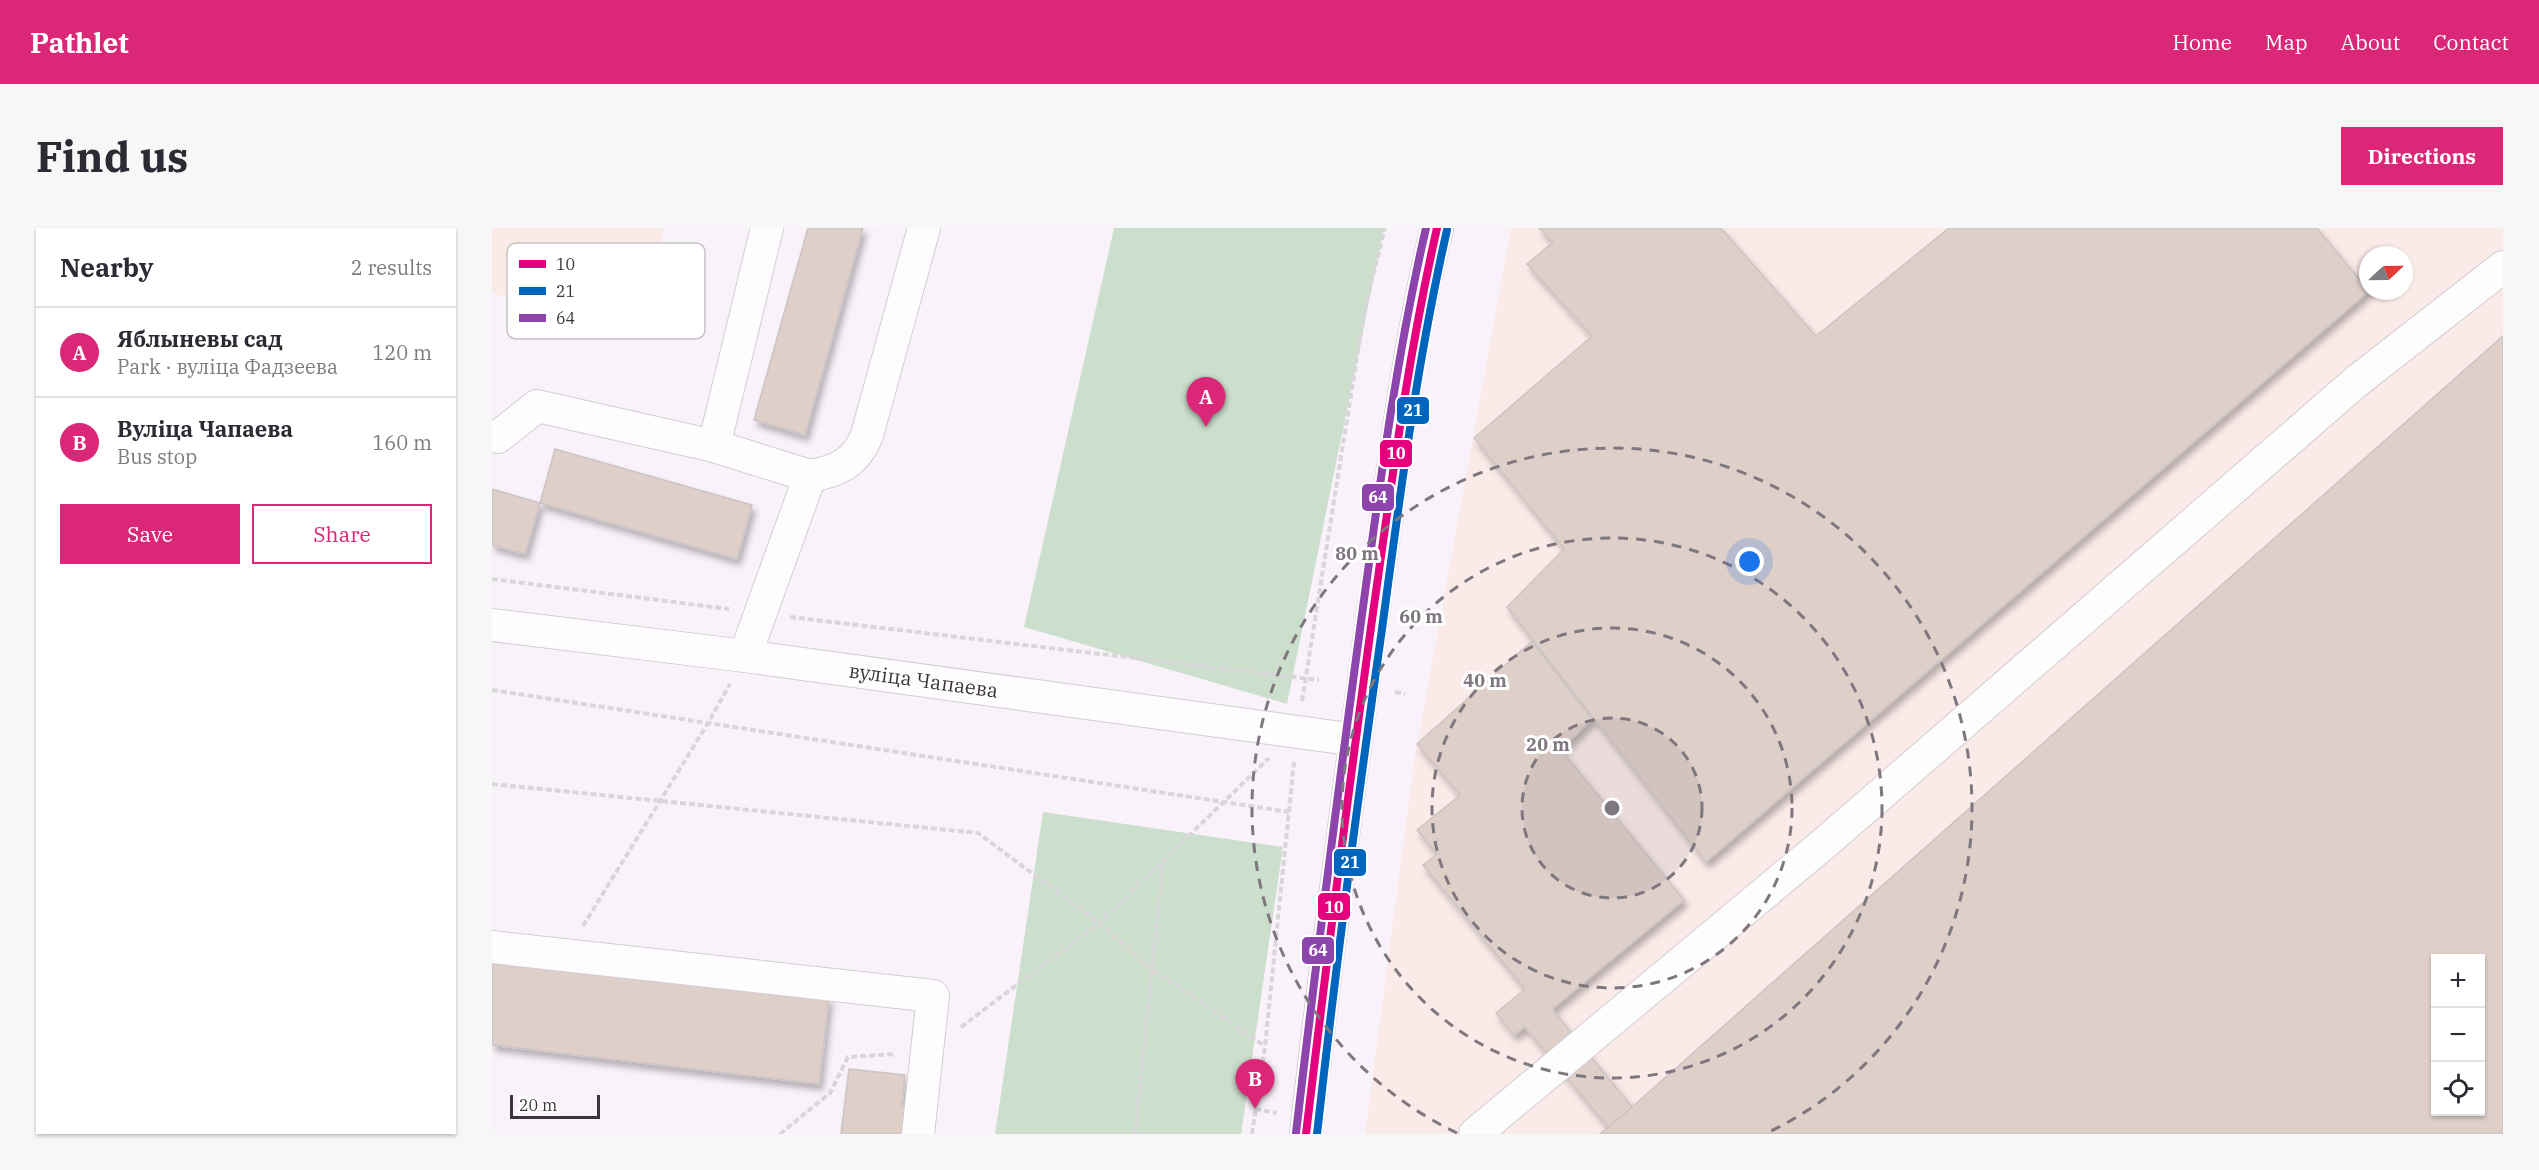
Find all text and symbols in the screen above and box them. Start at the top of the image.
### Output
text: Pathlet [30,24,129,61]
text: Home [2172,28,2232,56]
text: Map [2265,28,2308,56]
text: About [2341,28,2400,56]
text: Contact [2433,28,2509,56]
button: Directions [2341,127,2503,185]
text: Find us [36,129,188,184]
legend [507,243,705,339]
north arrow [2359,246,2413,300]
text: Nearby [60,250,154,284]
text: 2 results [351,254,432,281]
text: 10 [556,254,575,274]
text: 21 [556,281,575,301]
text: 64 [556,308,575,328]
text: Яблыневы сад [117,324,282,353]
text: A [73,339,86,366]
text: 120 m [372,339,432,366]
text: Park · вуліца Фадзеева [117,353,338,380]
pin: A [1186,378,1226,427]
line badge: 21 [1396,396,1430,425]
text: 21 [1403,400,1423,420]
text: Вуліца Чапаева [117,414,293,443]
text: B [72,429,87,456]
text: 160 m [372,429,432,456]
line badge: 10 [1379,439,1413,468]
text: Bus stop [117,443,197,470]
text: 10 [1386,443,1406,463]
line badge: 64 [1361,483,1395,512]
text: 64 [1368,487,1388,507]
button: Save [60,504,240,564]
button: Share [252,504,432,564]
text: 80 m [1335,542,1379,565]
your location [1735,547,1764,576]
text: 60 m [1399,605,1443,628]
street label: вуліца Чапаева [847,656,1000,704]
text: 40 m [1463,669,1507,692]
text: 20 m [1526,733,1570,756]
centre of rings [1602,798,1622,818]
line badge: 21 [1333,848,1367,877]
text: 21 [1340,852,1360,872]
line badge: 10 [1317,892,1351,921]
text: 10 [1324,897,1344,917]
line badge: 64 [1301,936,1335,965]
text: 64 [1308,940,1328,960]
map controls [2431,954,2485,1116]
button: + [2431,954,2485,1008]
button: − [2431,1008,2485,1062]
pin: B [1236,1060,1275,1109]
button: locate [2431,1062,2485,1116]
scale bar [510,1092,600,1120]
text: 20 m [519,1095,557,1115]

